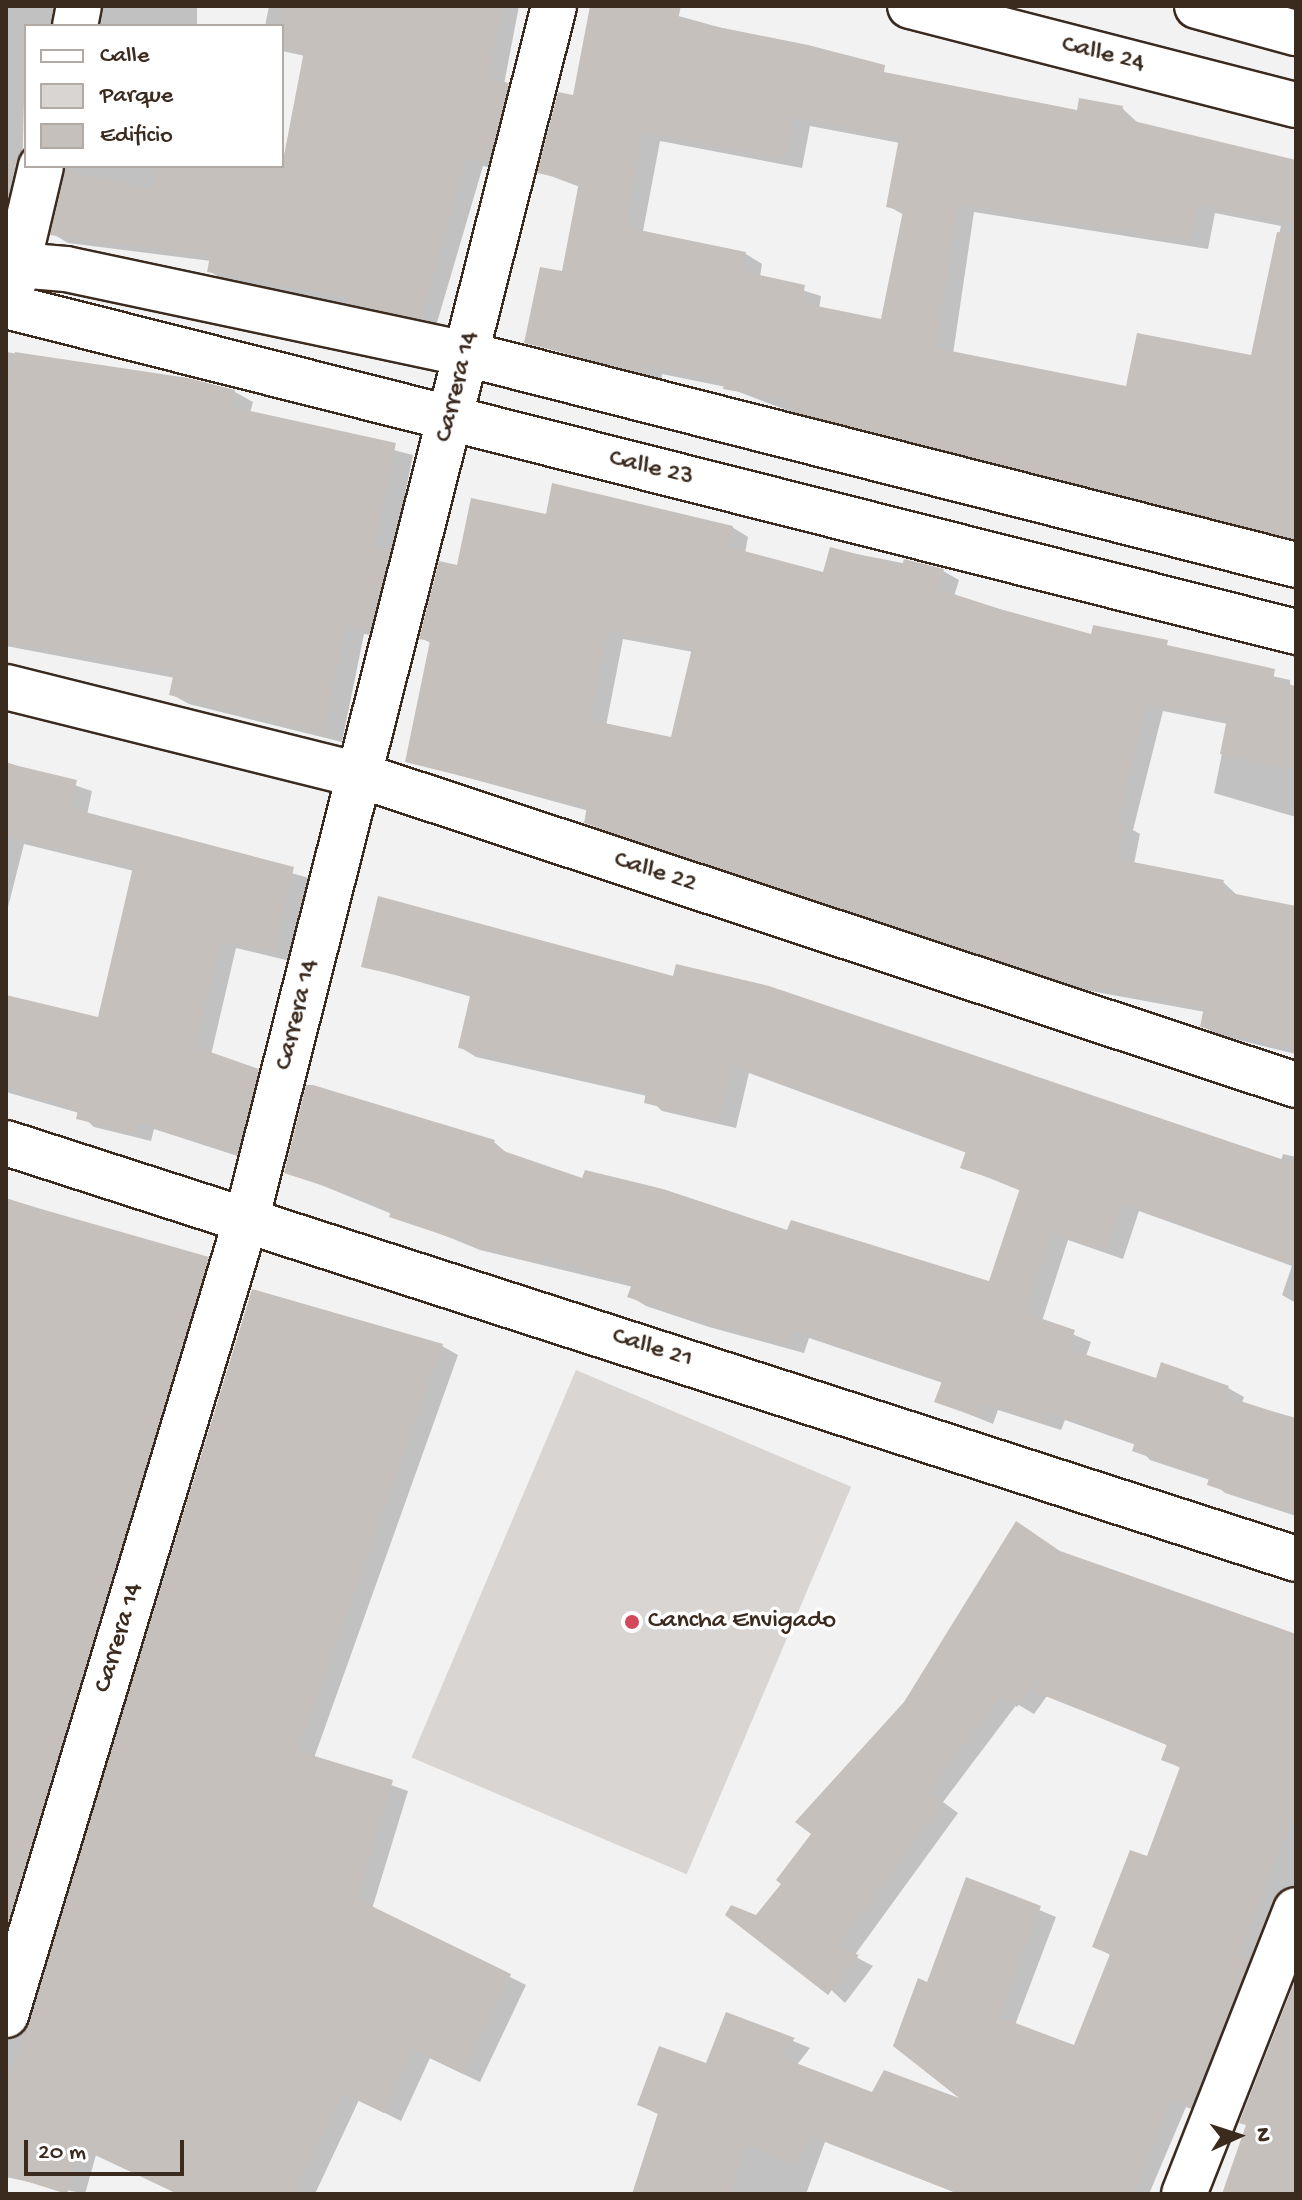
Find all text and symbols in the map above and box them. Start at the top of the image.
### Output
legend [24,24,284,168]
street label: Calle 24 [1058,30,1148,80]
text: Calle [100,42,149,71]
text: Parque [100,82,173,111]
text: Edificio [100,122,173,151]
street label: Carrera 14 [429,328,487,446]
street label: Calle 23 [606,443,696,495]
street label: Calle 22 [610,845,700,901]
street label: Carrera 14 [269,956,327,1074]
street label: Calle 21 [608,1321,696,1377]
street label: Carrera 14 [89,1579,151,1697]
place label: Cancha Envigado [648,1606,836,1638]
marker: Cancha Envigado [623,1613,641,1631]
north arrow [1198,2096,1278,2176]
scale bar [28,2124,188,2174]
text: N [1249,2127,1275,2143]
text: 20 m [38,2139,86,2168]

